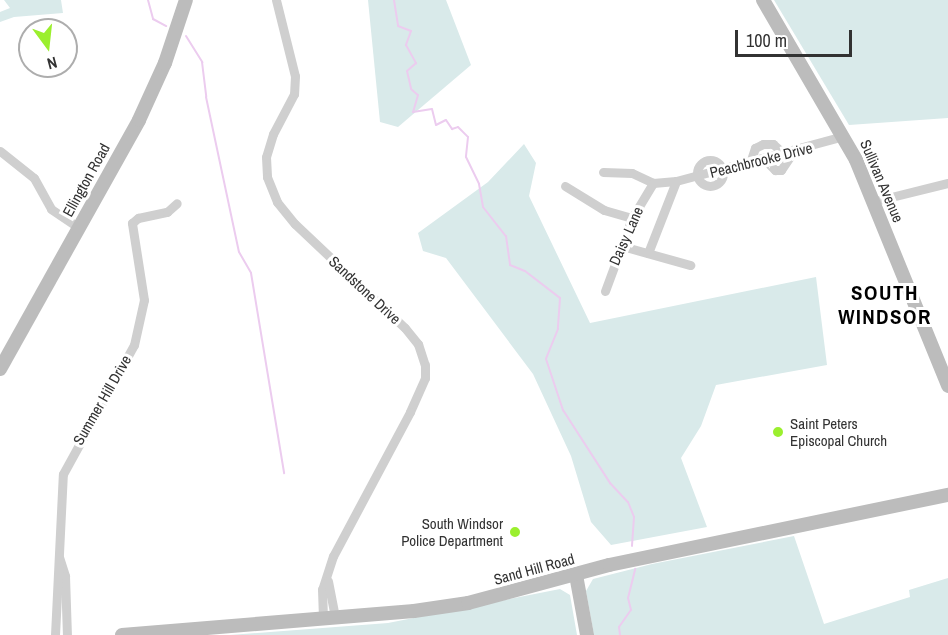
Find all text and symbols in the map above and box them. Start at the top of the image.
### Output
north arrow [18,18,78,78]
scale bar [738,18,855,56]
text: 100 m [746,28,787,53]
text: N [45,52,60,75]
street label: Sullivan Avenue [856,137,908,225]
street label: Peachbrooke Drive [708,139,814,181]
street label: Ellington Road [59,140,113,220]
street label: Daisy Lane [605,204,647,268]
street label: Sandstone Drive [325,252,405,328]
district label: SOUTH WINDSOR [838,280,932,330]
street label: Summer Hill Drive [69,352,135,448]
place label: Saint Peters Episcopal Church [790,414,887,449]
marker: Saint Peters Episcopal Church [771,425,785,439]
place label: South Windsor Police Department [401,514,503,549]
marker: South Windsor Police Department [508,525,522,539]
street label: Sand Hill Road [492,550,576,588]

